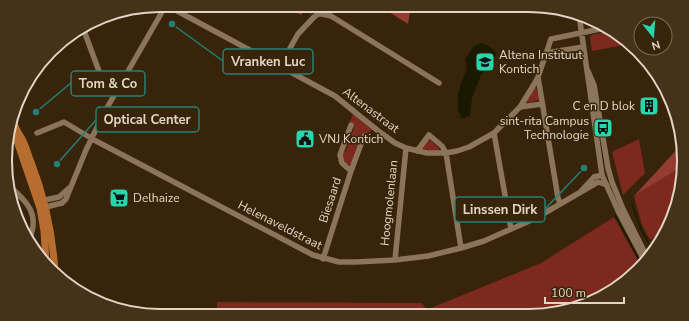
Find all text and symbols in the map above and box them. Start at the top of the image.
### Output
north arrow [633,16,673,56]
text: N [650,37,662,53]
place label: Altena Instituut Kontich [499,47,583,77]
callout: Vranken Luc [223,49,313,74]
school or university icon: Altena Instituut Kontich [474,51,496,73]
text: Vranken Luc [230,53,305,71]
callout: Tom & Co [71,71,145,96]
text: Tom & Co [79,75,137,93]
street label: Altenastraat [339,83,403,137]
building icon: C en D blok [638,95,660,117]
place label: C en D blok [572,98,636,114]
callout: Optical Center [96,107,199,132]
text: Optical Center [103,111,191,129]
place label: sint-rita Campus Technologie [500,113,589,143]
bus stop icon: sint-rita Campus Technologie [592,117,614,139]
public building icon: VNJ Kontich [294,128,316,150]
place label: VNJ Kontich [318,131,383,147]
street label: Hoogmolenlaan [377,159,401,247]
street label: Biesaard [315,175,345,225]
supermarket icon: Delhaize [108,187,130,209]
place label: Delhaize [133,190,180,206]
street label: Helenaveldstraat [235,197,326,253]
callout: Linssen Dirk [455,197,545,222]
text: Linssen Dirk [463,201,538,219]
scale bar [545,279,624,305]
text: 100 m [551,285,586,301]

